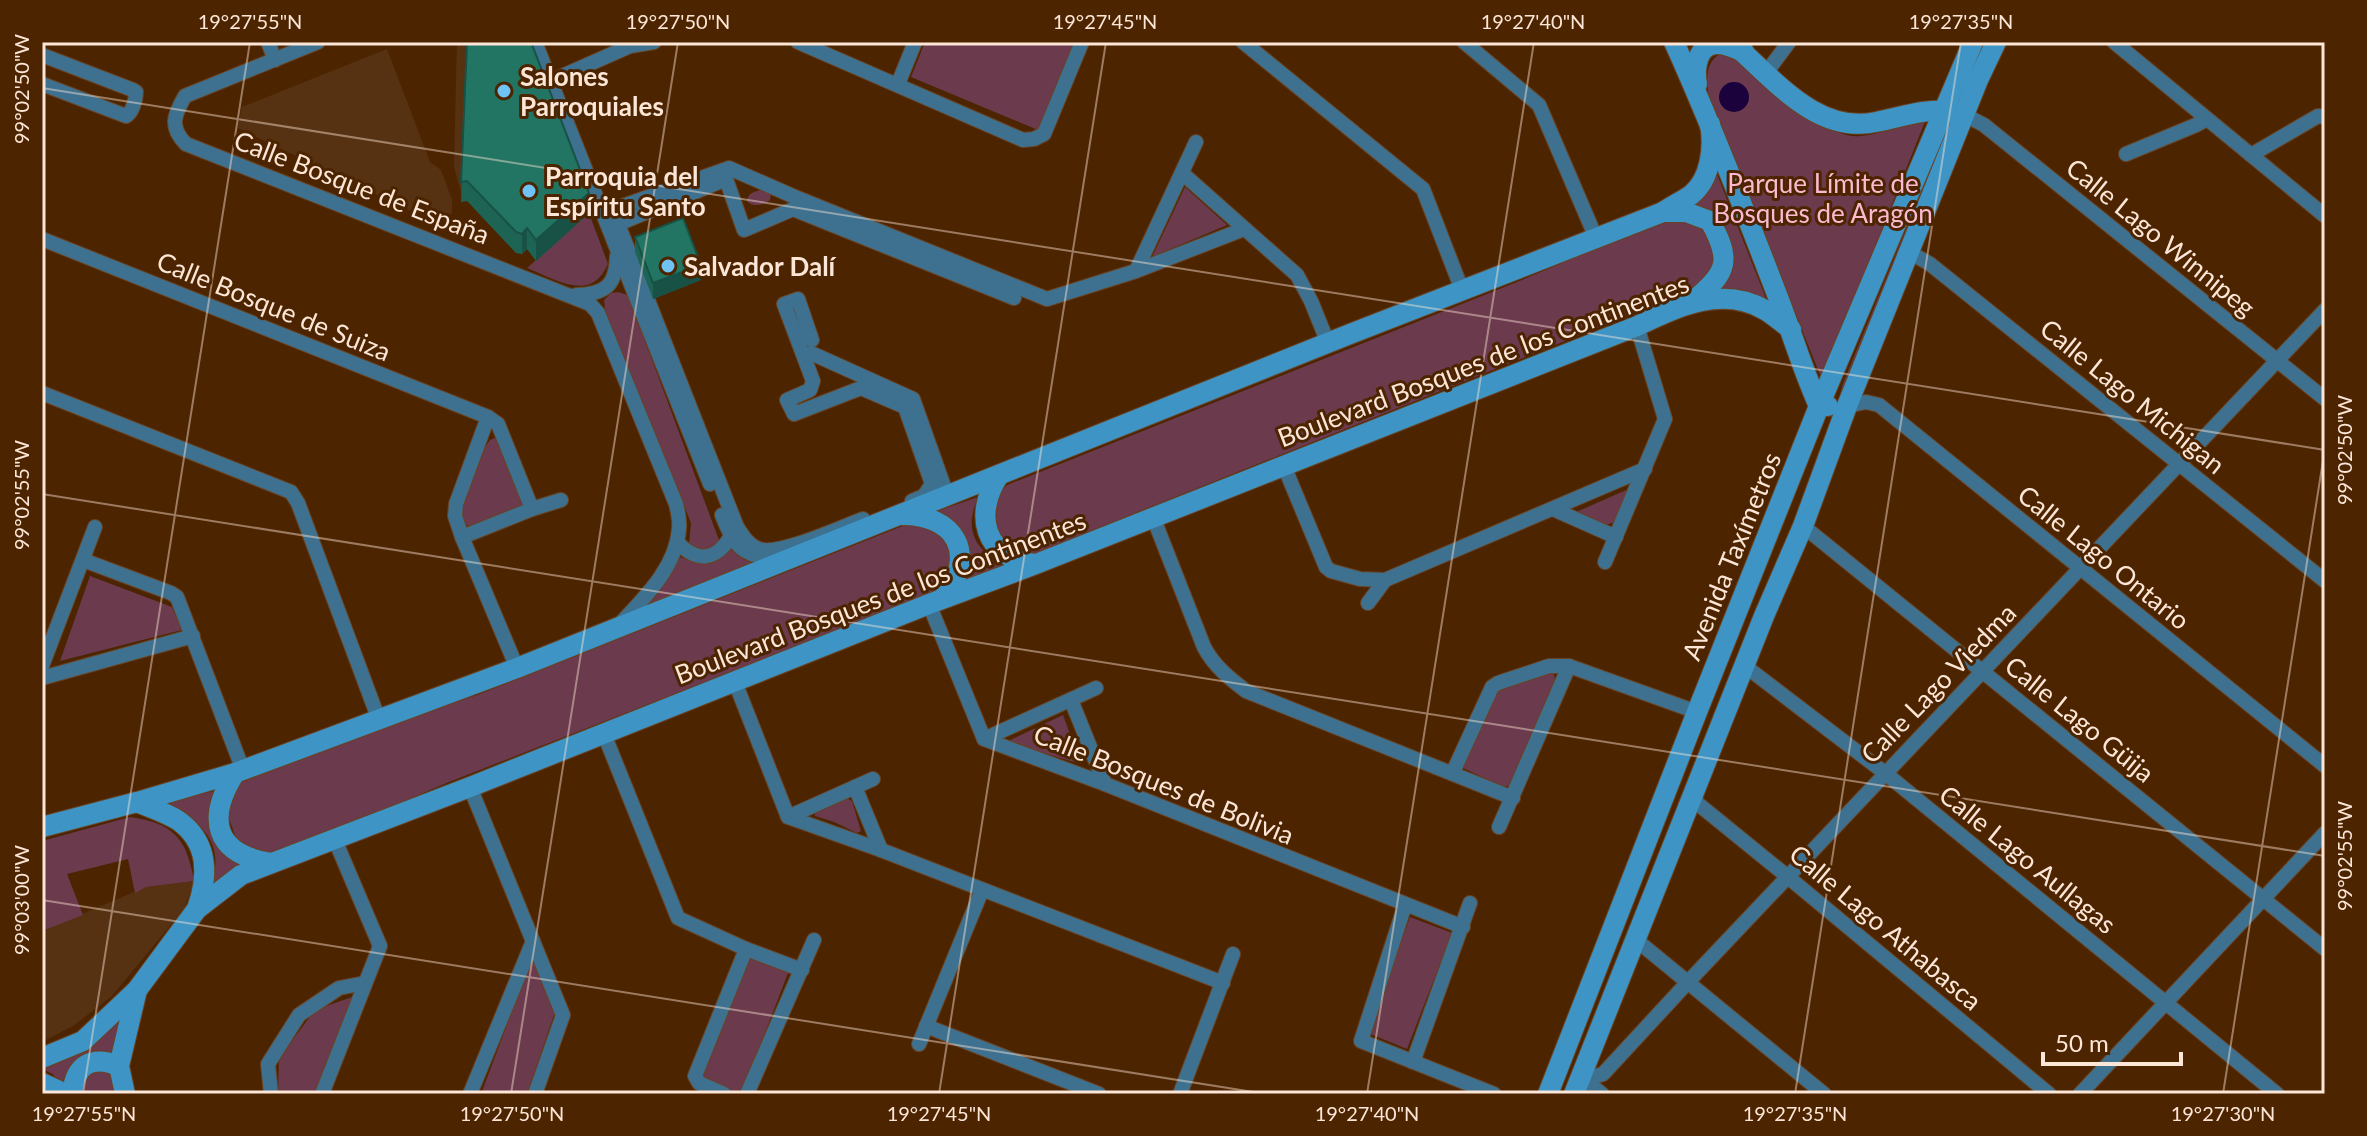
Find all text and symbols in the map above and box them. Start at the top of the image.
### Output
text: 19°27'55"N [198,9,302,33]
text: 19°27'50"N [626,9,730,33]
text: 19°27'45"N [1053,9,1157,33]
text: 19°27'40"N [1481,9,1585,33]
text: 19°27'35"N [1909,9,2013,33]
text: 99°02'50"W [9,34,33,144]
place label: Salones Parroquiales [520,60,664,122]
marker: Salones Parroquiales [495,82,513,100]
street label: Calle Bosque de España [230,124,494,250]
street label: Calle Lago Winnipeg [2060,151,2262,323]
place label: Parroquia del Espíritu Santo [545,160,706,222]
park label: Parque Límite de Bosques de Aragón [1713,167,1933,229]
marker: Parroquia del Espíritu Santo [520,182,538,200]
street label: Calle Bosque de Suiza [152,244,396,368]
place label: Salvador Dalí [684,250,837,282]
marker: Salvador Dalí [659,257,677,275]
street label: Boulevard Bosques de los Continentes [1273,267,1693,453]
street label: Calle Lago Michigan [2034,312,2232,480]
text: 99°02'50"W [2332,395,2356,505]
text: 99°02'55"W [9,440,33,550]
street label: Avenida Taxímetros [1675,447,1787,665]
street label: Calle Lago Ontario [2012,478,2196,636]
street label: Boulevard Bosques de los Continentes [670,504,1090,690]
street label: Calle Lago Viedma [1854,597,2022,769]
street label: Calle Lago Güija [1999,649,2161,789]
street label: Calle Bosques de Bolivia [1029,717,1299,851]
street label: Calle Lago Aullagas [1933,778,2123,940]
text: 99°02'55"W [2332,801,2356,911]
street label: Calle Lago Athabasca [1784,837,1988,1017]
text: 99°03'00"W [9,845,33,955]
scale bar [2043,1016,2181,1066]
text: 50 m [2055,1028,2109,1057]
text: 19°27'55"N [32,1101,136,1125]
text: 19°27'50"N [460,1101,564,1125]
text: 19°27'45"N [887,1101,991,1125]
text: 19°27'40"N [1315,1101,1419,1125]
text: 19°27'35"N [1743,1101,1847,1125]
text: 19°27'30"N [2171,1101,2275,1125]

